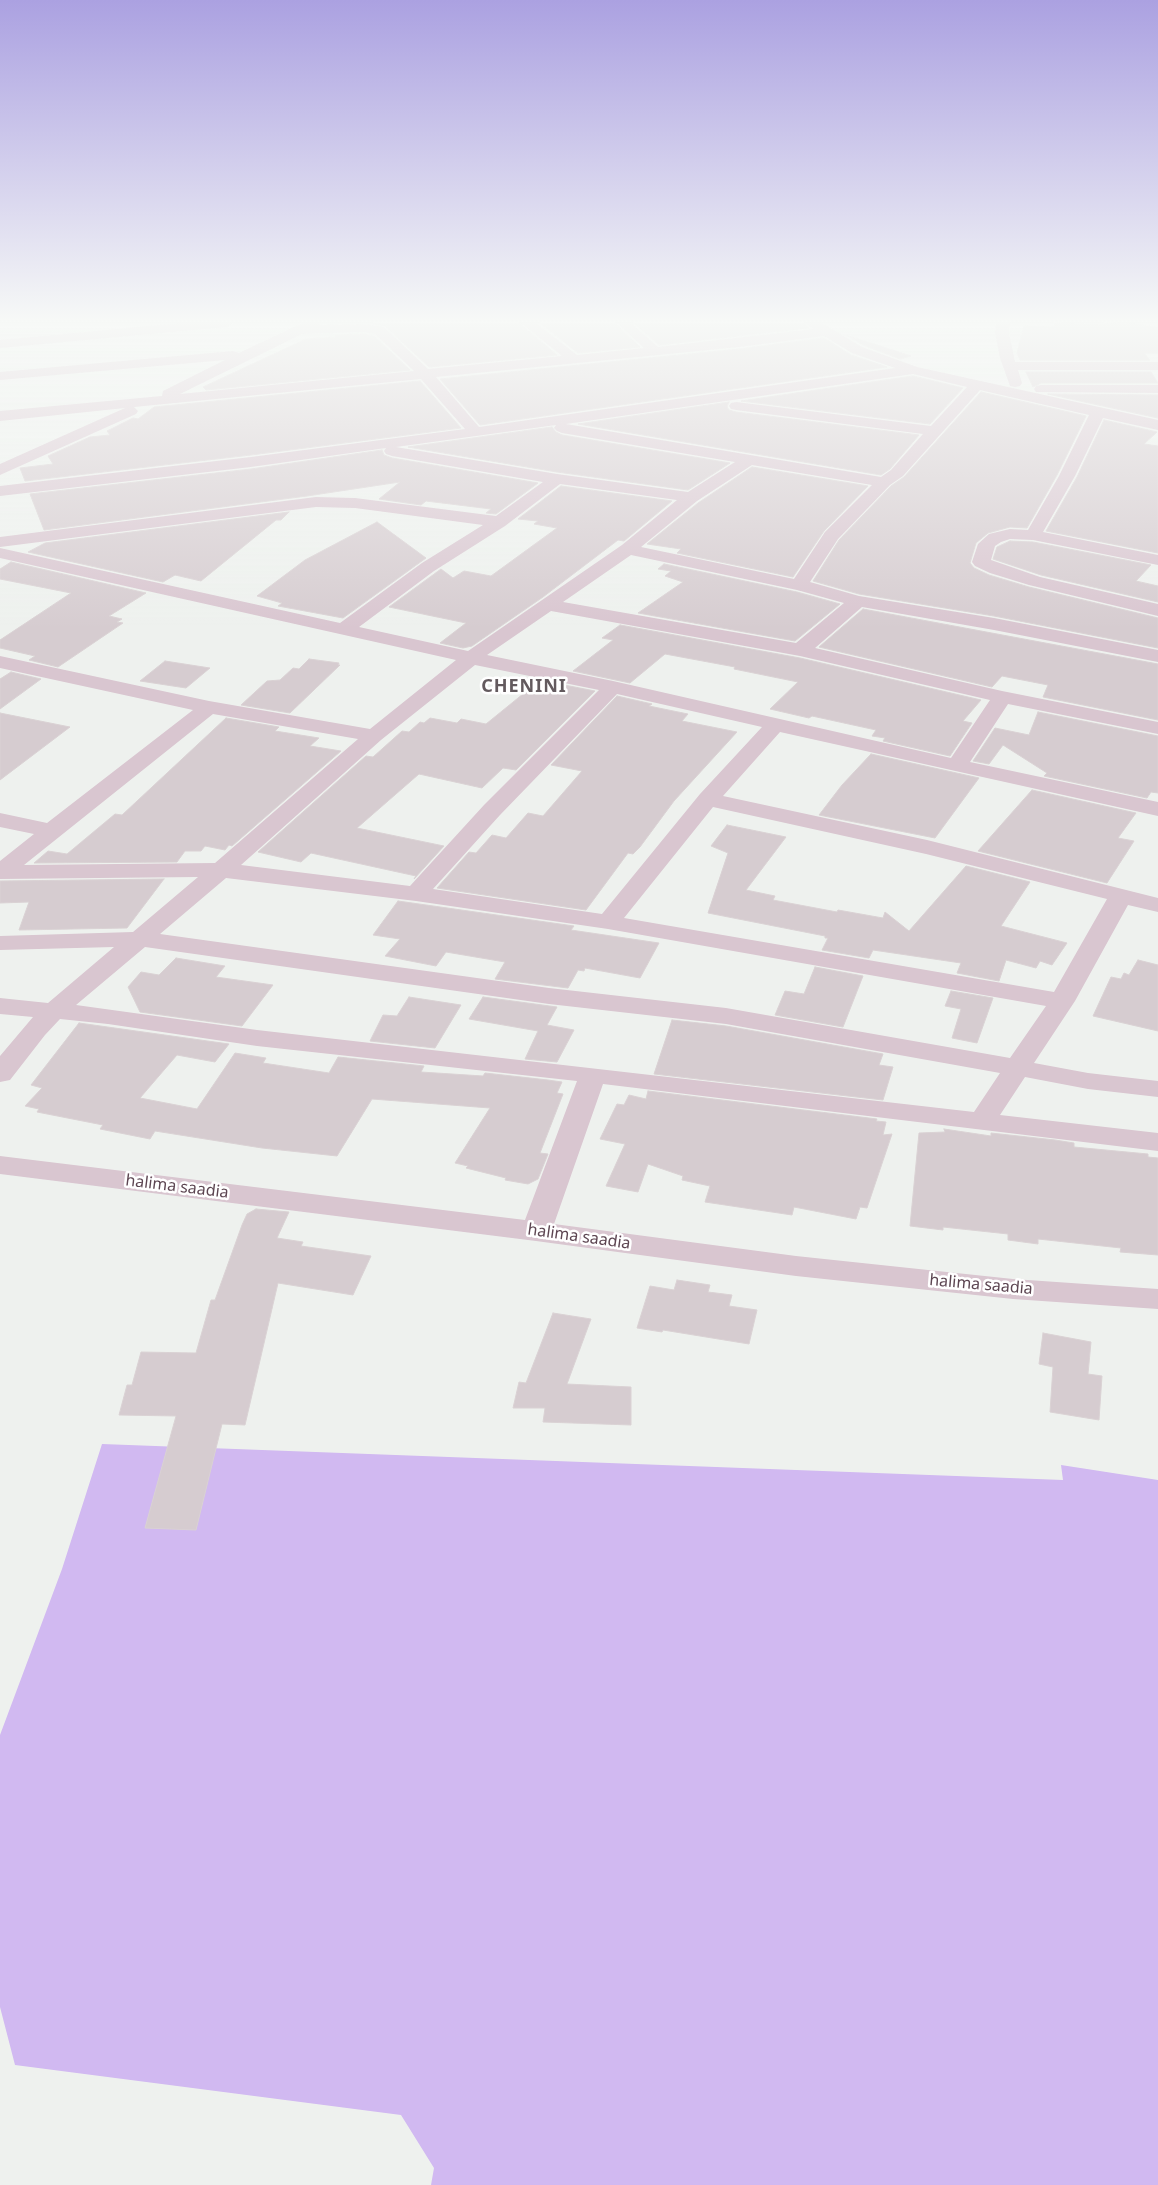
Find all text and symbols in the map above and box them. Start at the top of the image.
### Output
district label: CHENINI [480,676,568,698]
street label: halima saadia [124,1171,230,1203]
street label: halima saadia [526,1220,632,1254]
street label: halima saadia [928,1271,1034,1299]

